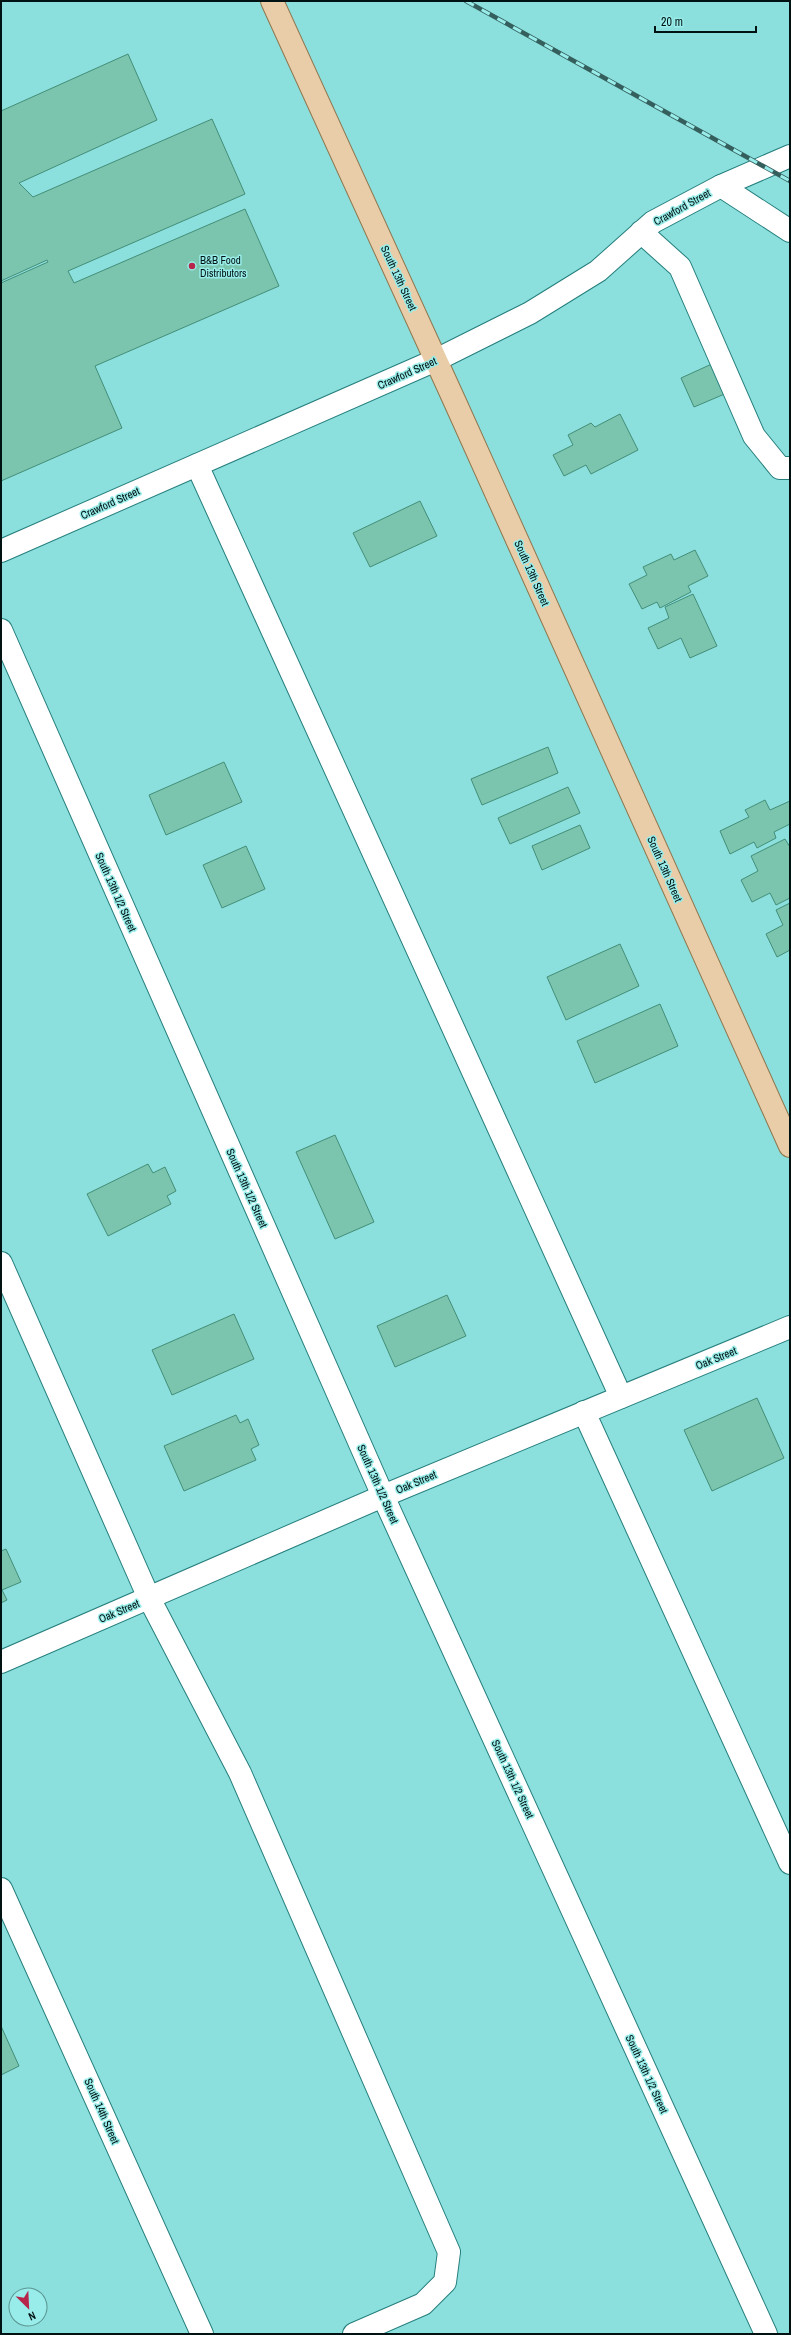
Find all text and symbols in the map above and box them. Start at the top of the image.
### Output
scale bar [655,8,756,34]
text: 20 m [661,14,683,30]
street label: Crawford Street [651,185,713,228]
street label: South 13th Street [378,243,420,313]
place label: B&B Food Distributors [200,253,247,280]
marker: B&B Food Distributors [187,261,197,271]
street label: Crawford Street [375,354,439,392]
street label: Crawford Street [78,484,142,522]
street label: South 13th Street [511,538,553,608]
street label: South 13th Street [644,834,686,904]
street label: South 13th 1/2 Street [92,850,140,934]
street label: South 13th 1/2 Street [223,1146,271,1230]
street label: Oak Street [693,1343,739,1373]
street label: South 13th 1/2 Street [354,1442,402,1526]
street label: Oak Street [393,1467,439,1497]
street label: Oak Street [96,1596,142,1626]
street label: South 13th 1/2 Street [489,1737,538,1821]
street label: South 13th 1/2 Street [623,2032,672,2116]
street label: South 14th Street [81,2076,123,2146]
north arrow [8,2287,48,2327]
text: N [26,2308,38,2324]

